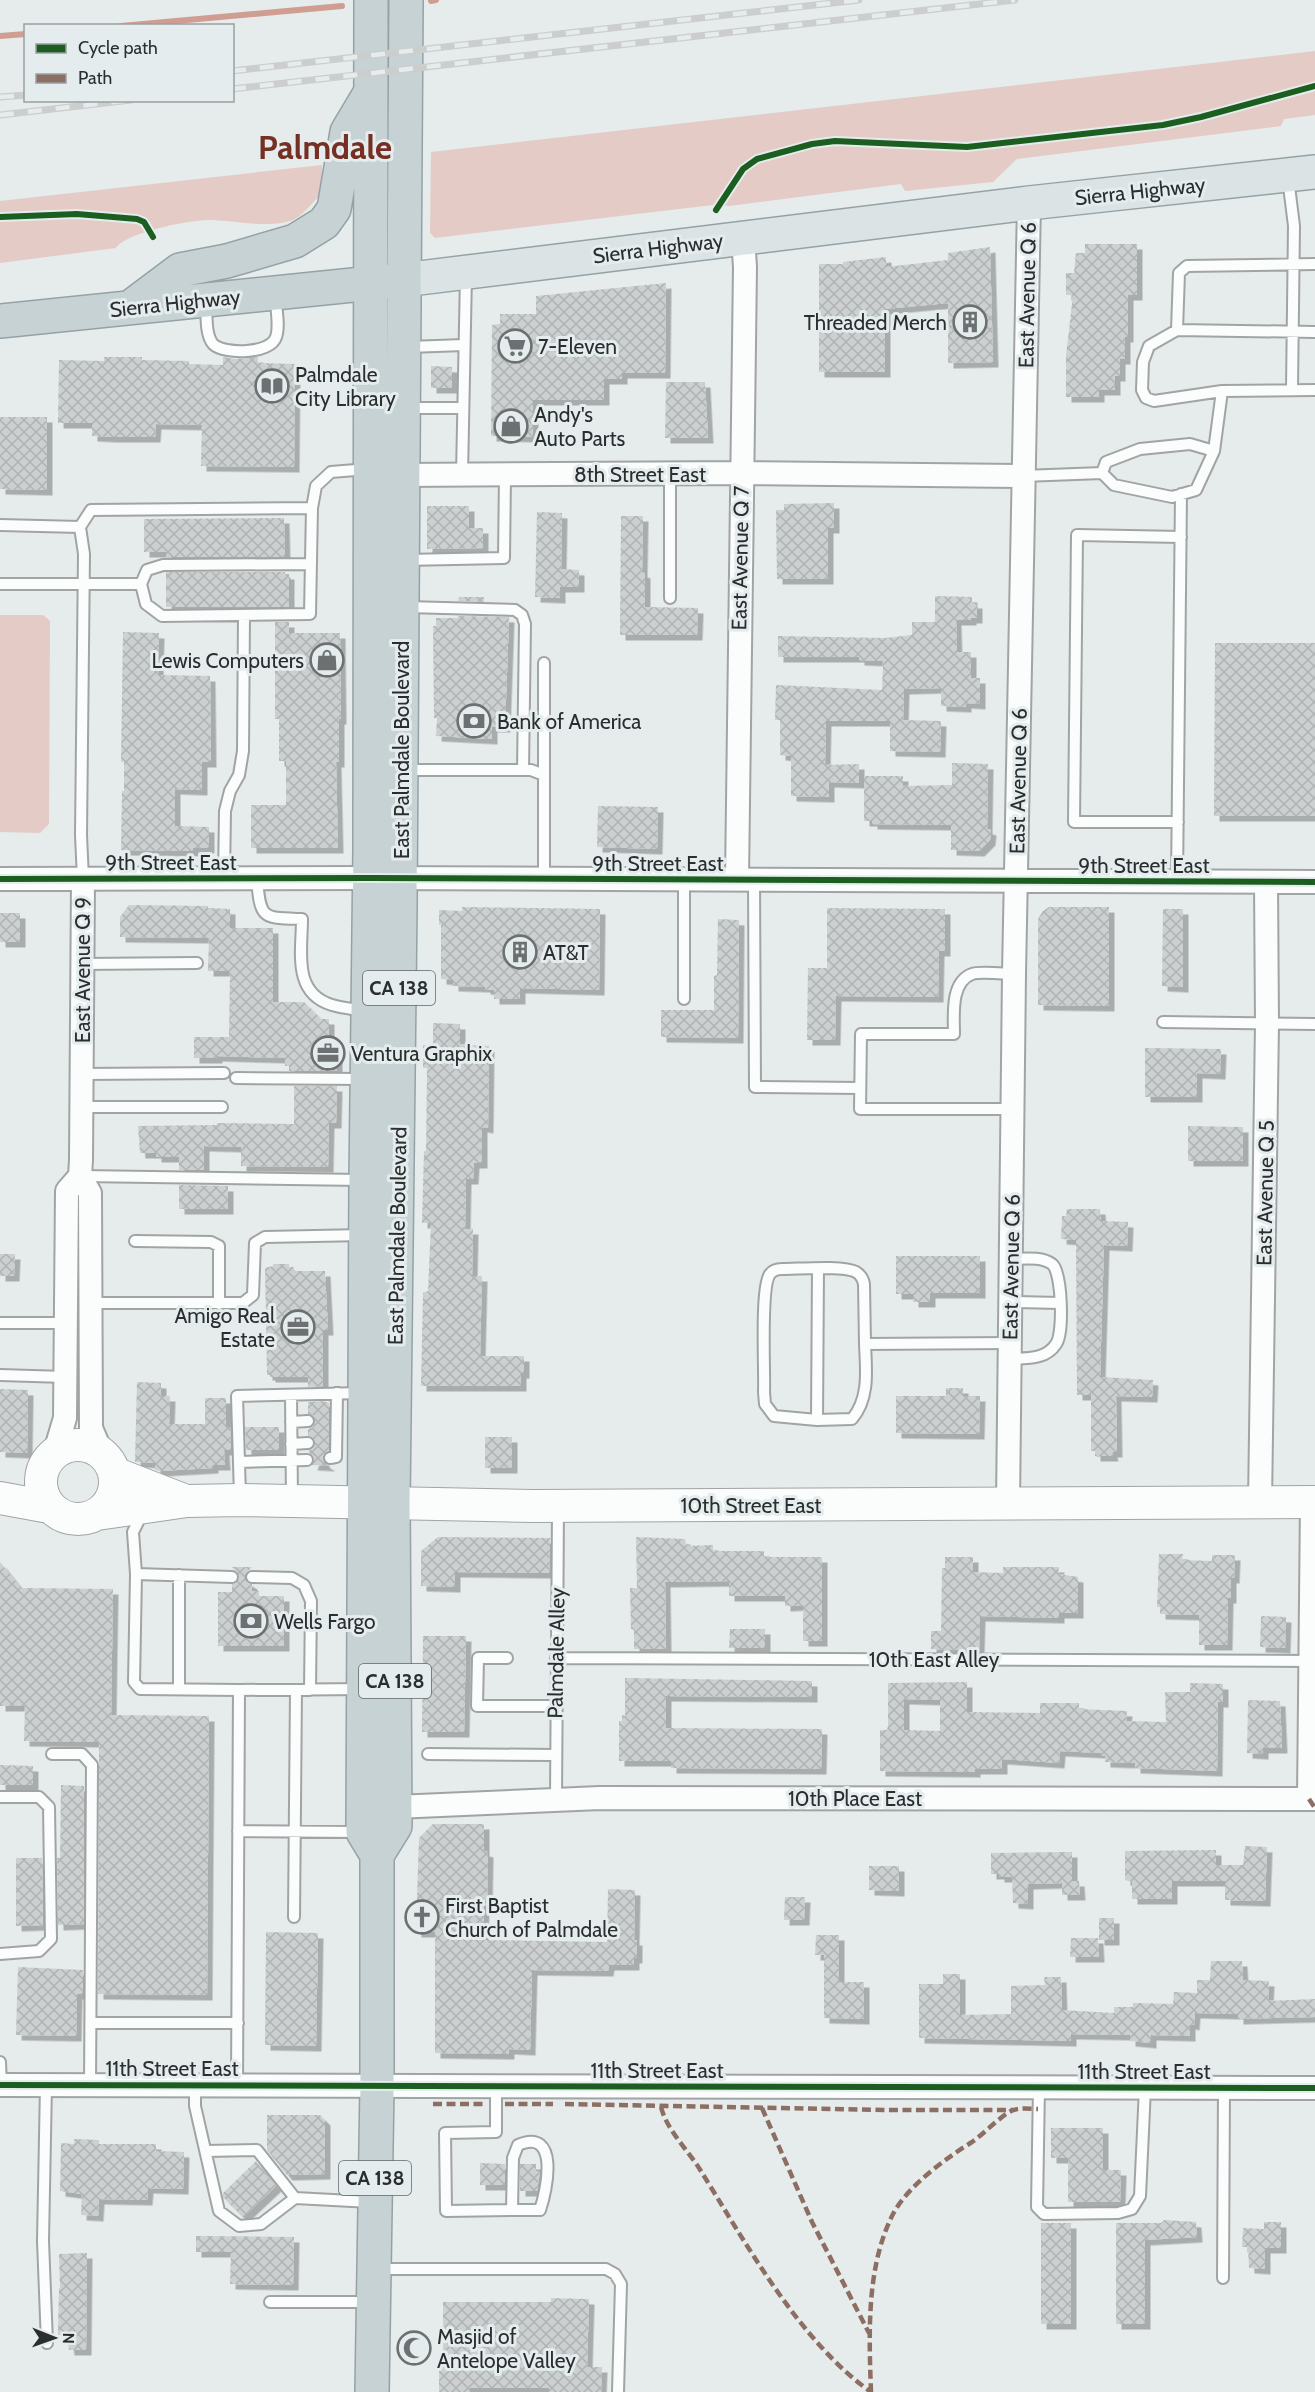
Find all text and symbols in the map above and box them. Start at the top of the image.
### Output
legend [24,24,234,102]
text: Cycle path [78,37,158,59]
text: Path [78,67,112,89]
district label: Palmdale [258,127,392,167]
street label: Sierra Highway [1073,172,1207,210]
street label: East Avenue Q 6 [1013,222,1041,368]
street label: Sierra Highway [591,228,725,268]
street label: Sierra Highway [108,284,242,322]
building icon: Threaded Merch [952,304,988,340]
place label: Threaded Merch [804,310,947,335]
supermarket icon: 7-Eleven [497,328,533,364]
place label: 7-Eleven [538,334,617,359]
place label: Palmdale City Library [295,362,396,411]
library icon: Palmdale City Library [254,368,290,404]
place label: Andy's Auto Parts [534,402,625,451]
shop icon: Andy's Auto Parts [493,408,529,444]
street label: 8th Street East [574,462,706,487]
street label: East Avenue Q 7 [726,485,754,631]
street label: East Palmdale Boulevard [389,641,414,859]
shop icon: Lewis Computers [309,642,345,678]
place label: Lewis Computers [151,648,304,673]
bank icon: Bank of America [456,703,492,739]
street label: East Avenue Q 6 [1004,708,1032,854]
place label: Bank of America [497,709,641,734]
street label: 9th Street East [105,850,237,875]
street label: 9th Street East [592,851,724,876]
street label: 9th Street East [1078,853,1210,878]
street label: East Avenue Q 9 [70,897,95,1043]
building icon: AT&T [502,934,538,970]
place label: AT&T [543,940,589,965]
road number: CA 138 [363,971,435,1005]
office icon: Ventura Graphix [310,1035,346,1071]
place label: Ventura Graphix [351,1041,492,1066]
street label: East Avenue Q 5 [1251,1120,1279,1266]
street label: East Palmdale Boulevard [383,1127,411,1345]
street label: East Avenue Q 6 [997,1194,1025,1340]
place label: Amigo Real Estate [174,1303,275,1352]
office icon: Amigo Real Estate [280,1309,316,1345]
street label: 10th Street East [681,1493,821,1518]
street label: Palmdale Alley [542,1587,570,1719]
bank icon: Wells Fargo [233,1603,269,1639]
place label: Wells Fargo [274,1609,376,1634]
street label: 10th East Alley [869,1647,1000,1672]
road number: CA 138 [359,1664,431,1698]
street label: 10th Place East [788,1786,922,1811]
place label: First Baptist Church of Palmdale [445,1893,618,1942]
church icon: First Baptist Church of Palmdale [404,1899,440,1935]
street label: 11th Street East [105,2056,239,2081]
street label: 11th Street East [590,2058,724,2083]
street label: 11th Street East [1077,2059,1211,2084]
road number: CA 138 [339,2161,411,2195]
north arrow [24,2308,84,2368]
place label: Masjid of Antelope Valley [437,2324,576,2373]
mosque icon: Masjid of Antelope Valley [396,2330,432,2366]
text: N [59,2332,78,2344]

